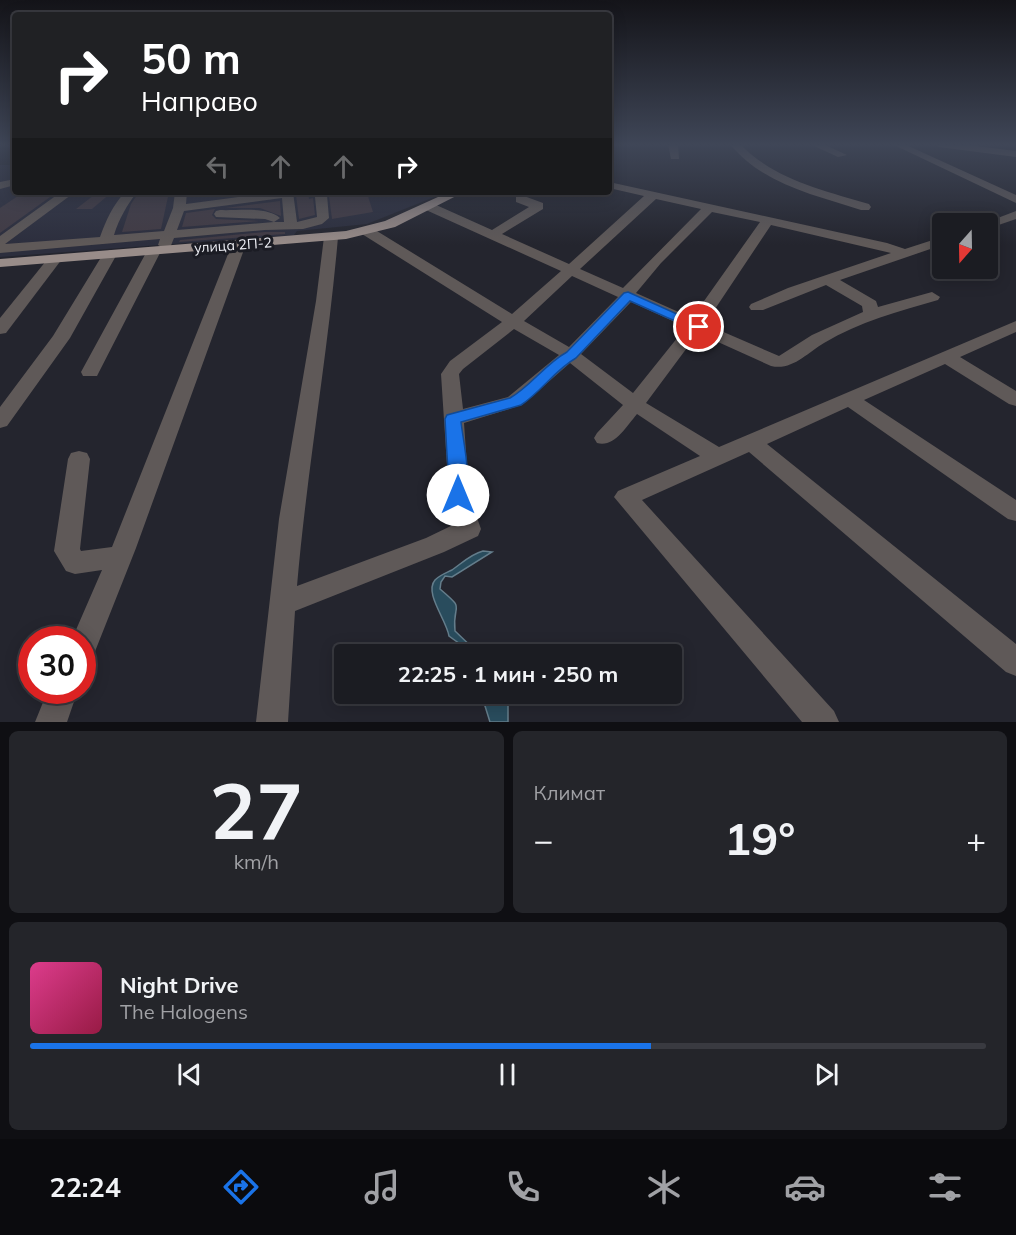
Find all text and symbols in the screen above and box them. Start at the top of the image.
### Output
text: 50 m [141,32,241,85]
icon: right [42,36,120,114]
text: Направо [141,84,258,118]
icon: left [201,150,234,183]
icon: ahead [264,150,297,183]
icon: ahead [327,150,360,183]
icon: right [390,150,423,183]
north arrow [932,213,998,279]
map controls [932,213,998,279]
street label: улица 2П-2 [193,233,273,257]
pin [673,301,724,352]
icon: arrive [682,310,715,343]
position arrow [426,463,490,527]
speed limit sign: 30 [18,626,96,704]
text: 22:25 · 1 мин · 250 m [398,660,618,688]
text: 27 [209,761,303,859]
text: Климат [534,780,605,805]
text: 19° [724,810,795,866]
text: − [534,819,553,860]
text: + [966,819,986,860]
text: km/h [234,849,279,874]
text: Night Drive [120,971,239,999]
text: The Halogens [120,999,248,1024]
icon: previous [173,1058,206,1091]
icon: pause [491,1058,524,1091]
icon: next [810,1058,843,1091]
icon: directions [220,1166,262,1208]
icon: music [361,1166,403,1208]
icon: phone [502,1166,544,1208]
icon: climate [643,1166,685,1208]
icon: car [784,1166,826,1208]
icon: filters [924,1166,966,1208]
text: 22:24 [49,1170,121,1204]

